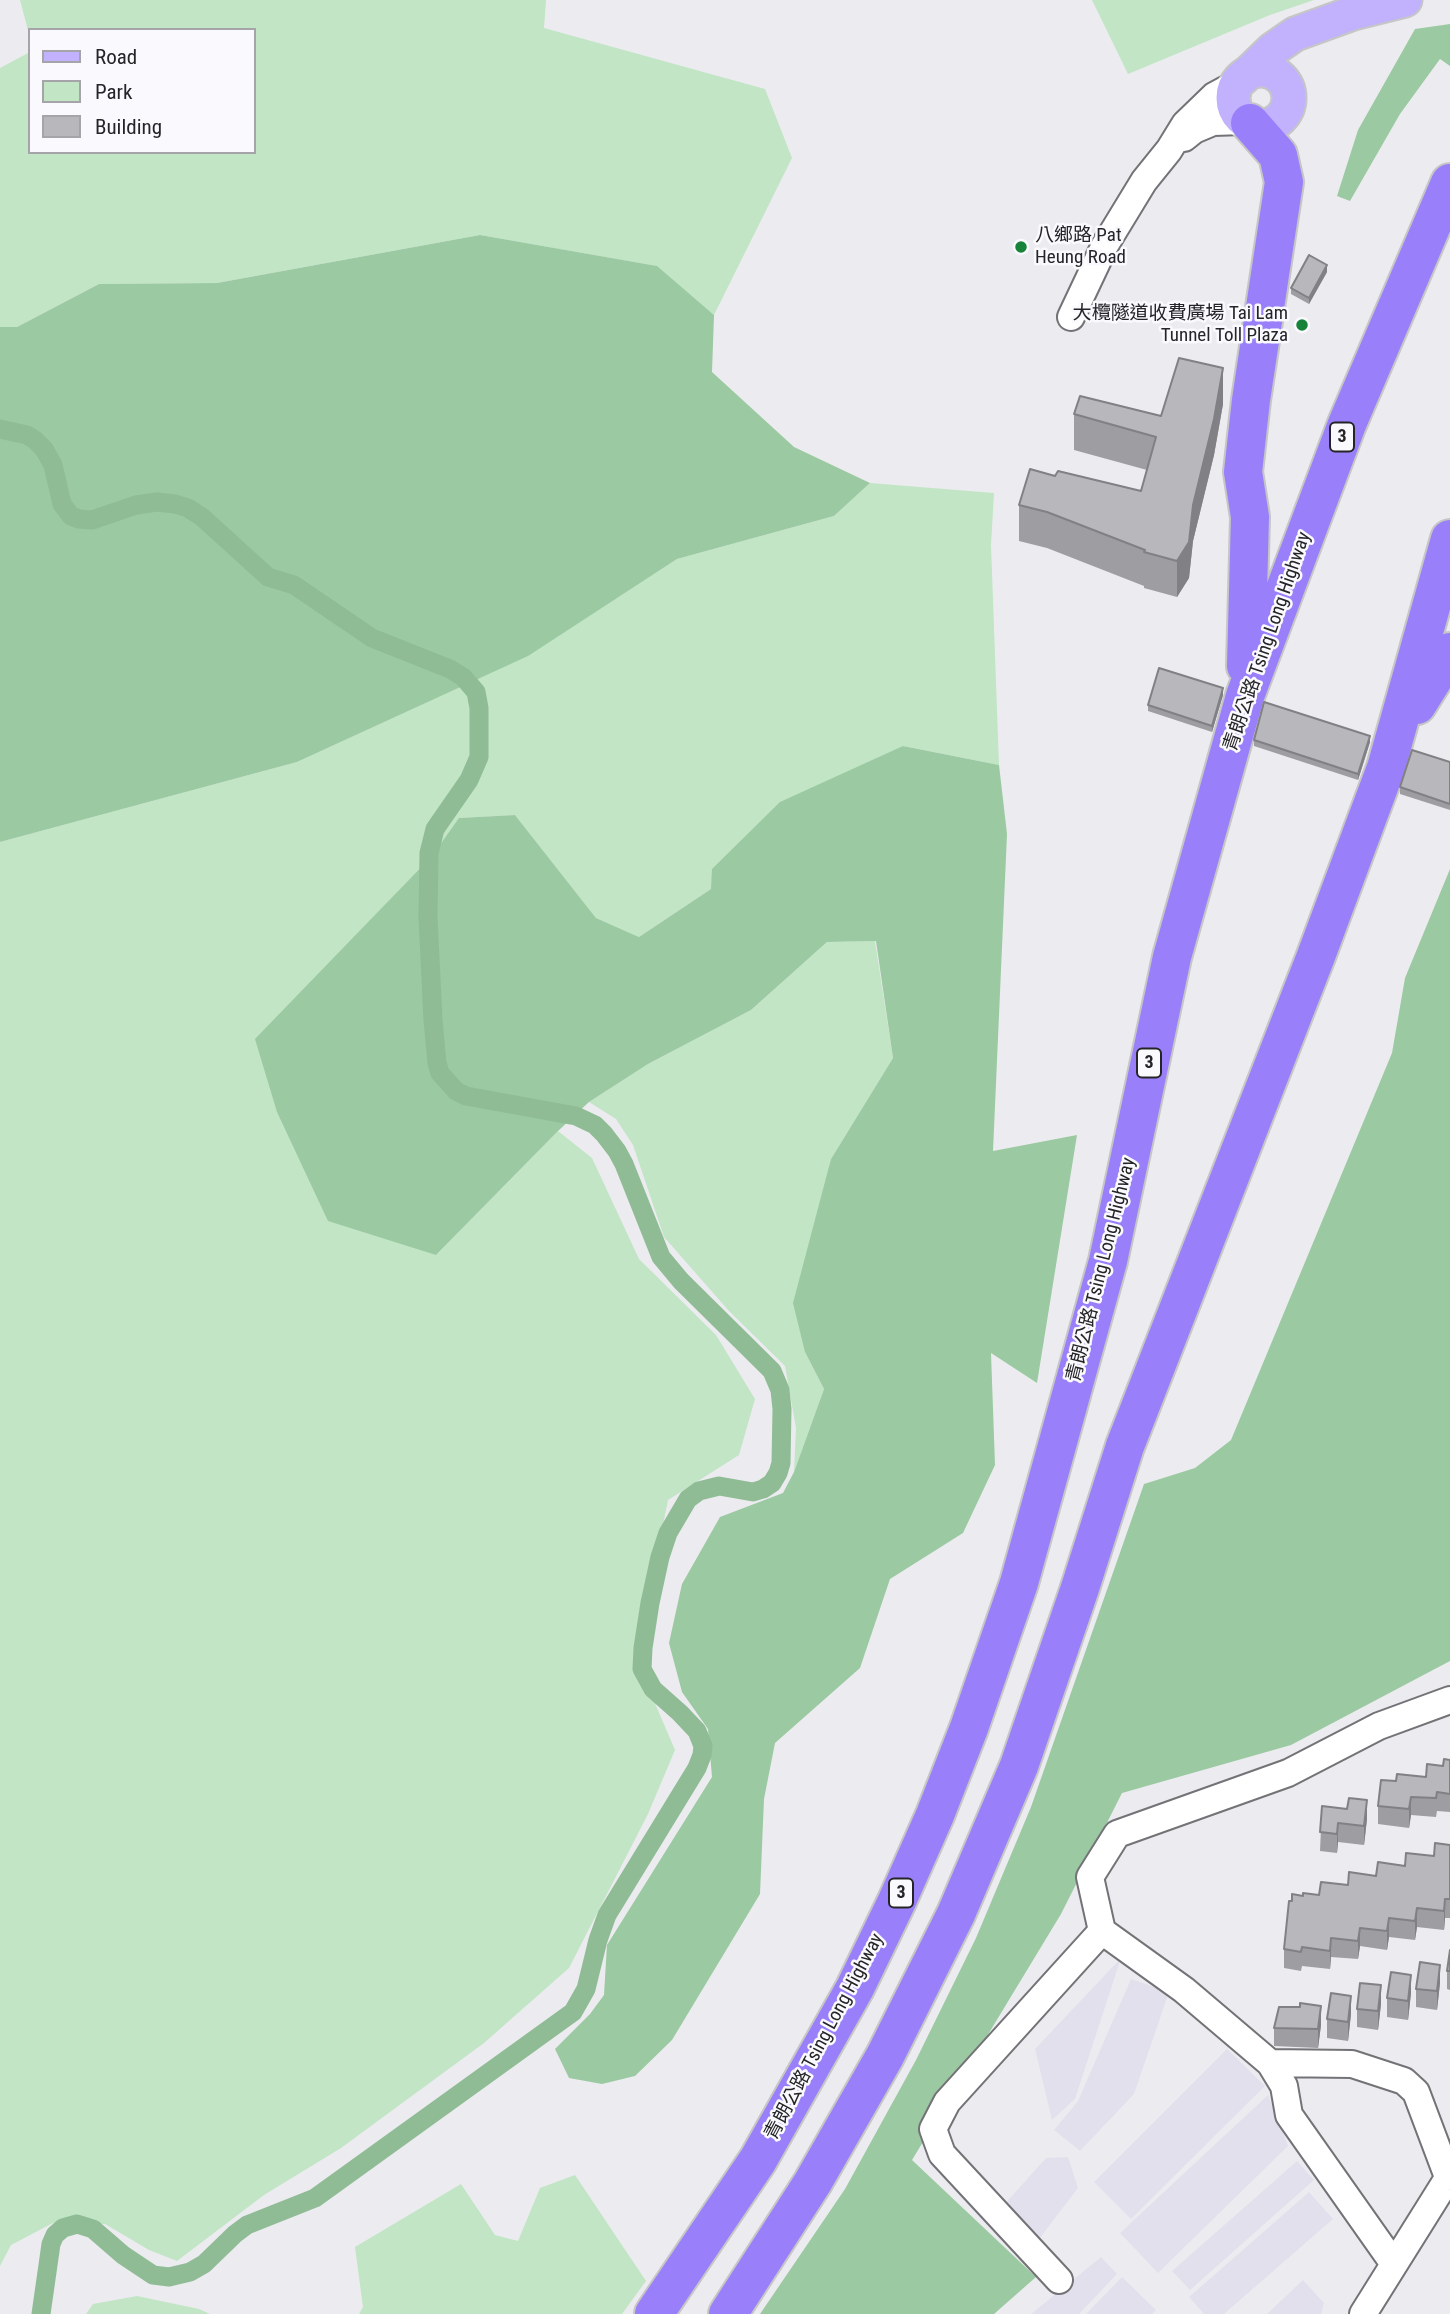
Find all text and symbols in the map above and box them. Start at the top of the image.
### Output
legend [28,28,256,154]
text: Road [95,45,137,69]
text: Park [95,80,132,104]
text: Building [95,115,162,139]
place label: 八鄉路 Pat Heung Road [1035,225,1126,269]
marker: 八鄉路 Pat Heung Road [1013,239,1029,255]
place label: 大欖隧道收費廣場 Tai Lam Tunnel Toll Plaza [1073,303,1288,347]
marker: 大欖隧道收費廣場 Tai Lam Tunnel Toll Plaza [1294,317,1310,333]
road number: 3 [1330,422,1354,452]
street label: 青朗公路 Tsing Long Highway [1220,529,1316,755]
road number: 3 [1137,1048,1161,1078]
street label: 青朗公路 Tsing Long Highway [1063,1155,1141,1385]
road number: 3 [889,1879,913,1908]
street label: 青朗公路 Tsing Long Highway [761,1930,889,2144]

